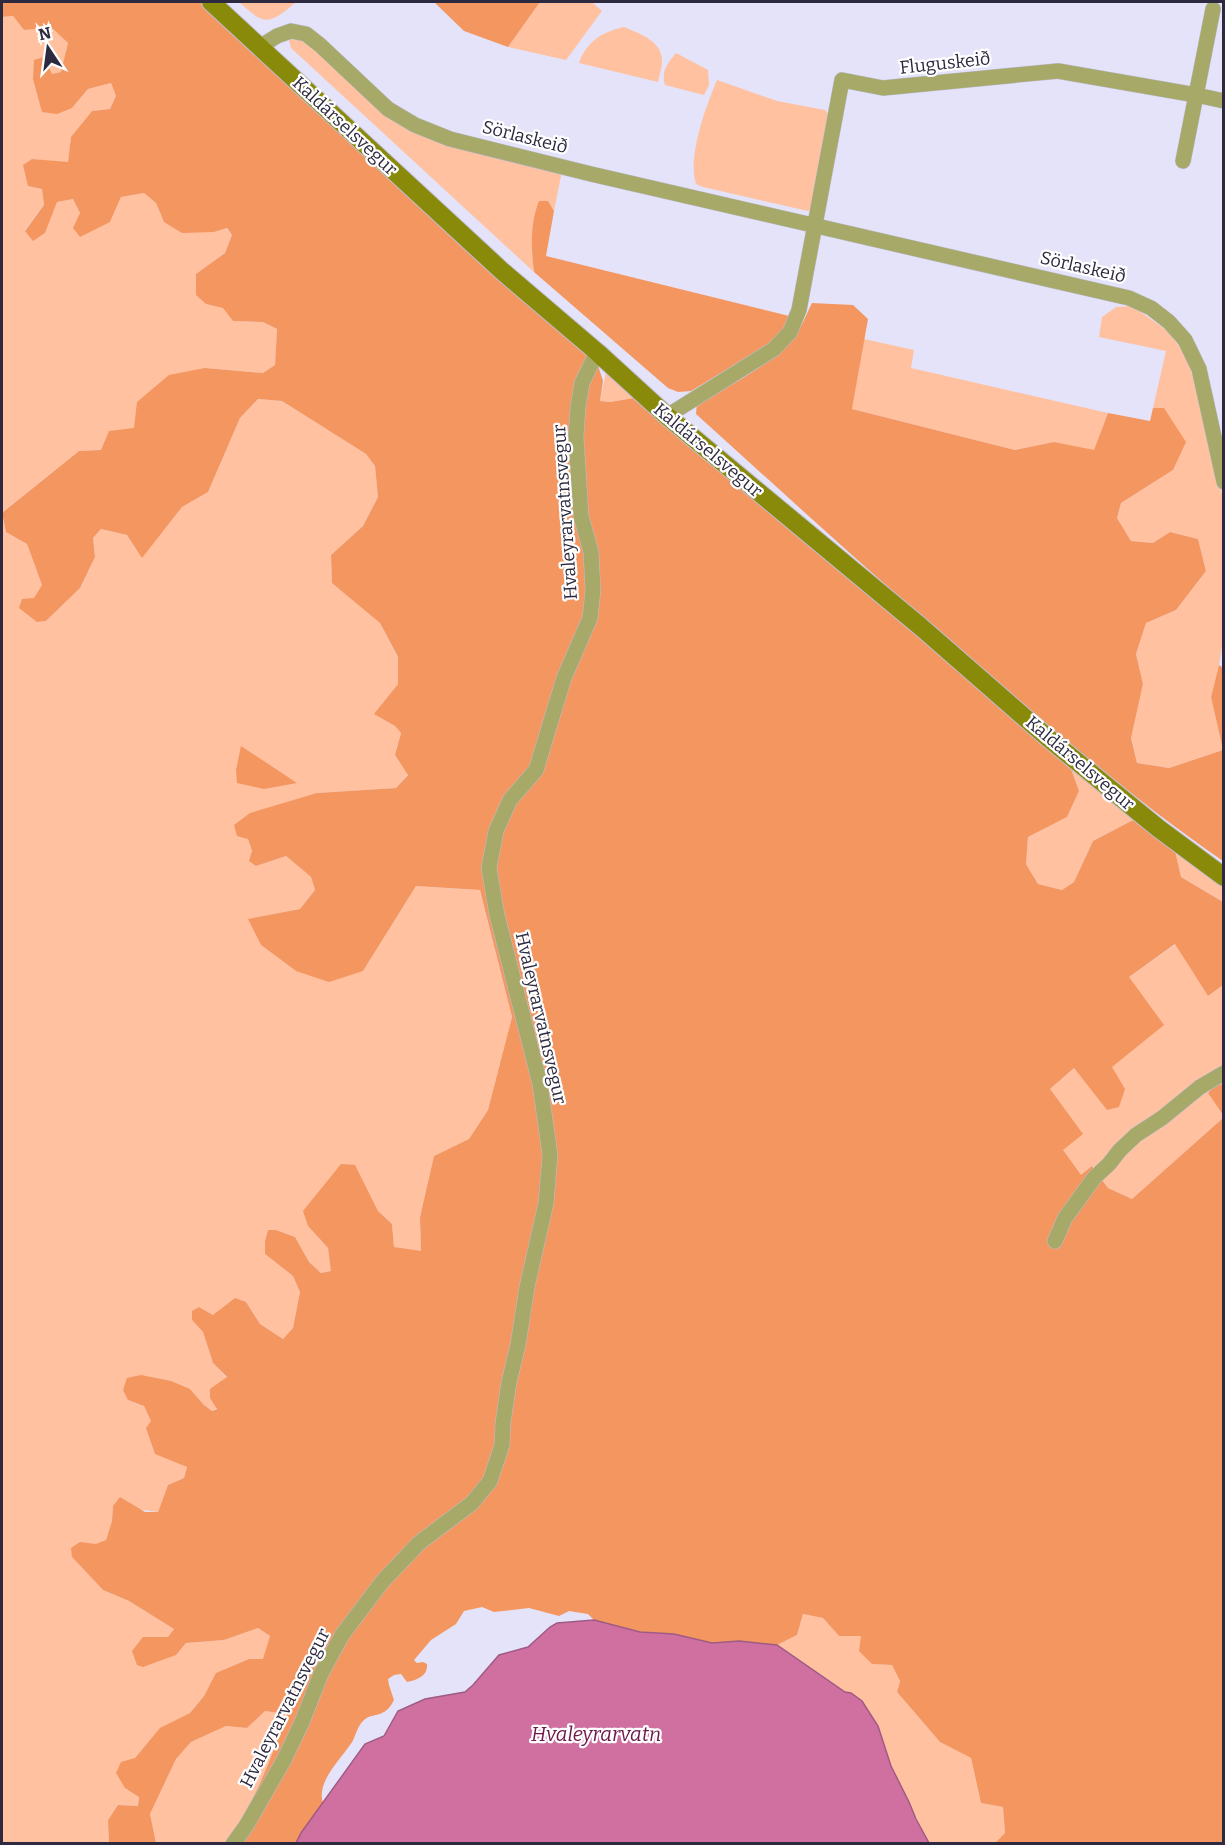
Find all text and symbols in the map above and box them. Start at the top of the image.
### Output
north arrow [18,18,78,78]
text: N [37,23,53,45]
street label: Fluguskeið [898,47,992,79]
street label: Kaldárselsvegur [288,72,402,180]
street label: Sörlaskeið [480,116,570,158]
street label: Sörlaskeið [1038,246,1128,288]
street label: Kaldárselsvegur [649,398,767,502]
street label: Hvaleyrarvatnsvegur [548,424,582,600]
street label: Kaldárselsvegur [1021,711,1139,815]
street label: Hvaleyrarvatnsvegur [511,930,571,1106]
street label: Hvaleyrarvatnsvegur [235,1625,335,1791]
water label: Hvaleyrarvatn [531,1722,661,1746]

